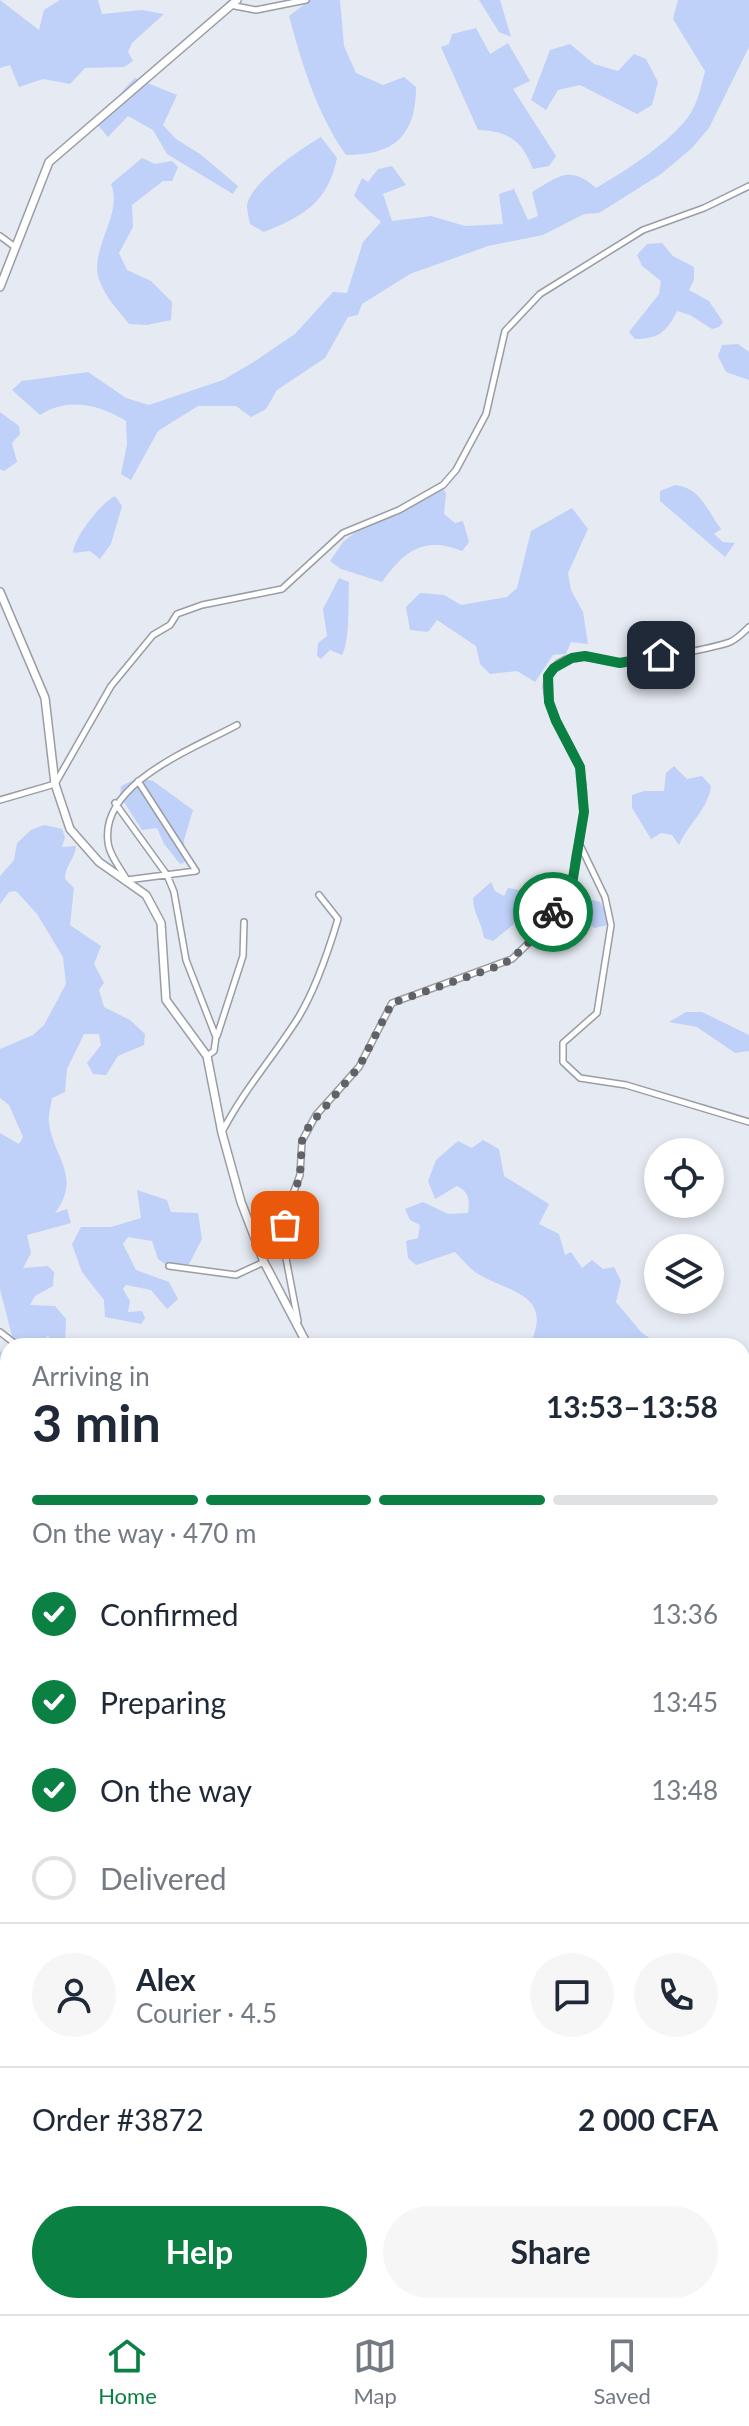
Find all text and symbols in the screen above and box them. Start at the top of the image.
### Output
pin [627,621,695,689]
icon: home [639,633,683,677]
courier [513,872,593,952]
icon: bike [531,890,575,934]
map controls [644,1138,724,1314]
button: locate [644,1138,724,1218]
pin [251,1191,319,1259]
icon: bag [263,1203,307,1247]
button: layers [644,1234,724,1314]
text: Arriving in [32,1360,150,1392]
text: 13:53–13:58 [546,1388,718,1424]
text: 3 min [32,1391,161,1453]
text: On the way · 470 m [32,1517,256,1549]
icon: check [32,1592,76,1636]
text: Confirmed [100,1596,239,1632]
text: 13:36 [651,1598,718,1630]
icon: check [32,1680,76,1724]
text: Preparing [100,1684,226,1720]
text: 13:45 [651,1686,718,1718]
icon: check [32,1768,76,1812]
text: On the way [100,1772,252,1808]
text: 13:48 [651,1774,718,1806]
text: Delivered [100,1860,227,1896]
button: person [32,1953,116,2037]
button: chat [530,1953,614,2037]
button: phone [634,1953,718,2037]
text: Alex [136,1961,196,1997]
text: Courier · 4.5 [136,1997,277,2029]
text: Order #3872 [32,2101,204,2137]
text: 2 000 CFA [578,2101,718,2137]
button: Help [32,2206,367,2298]
button: Share [383,2206,718,2298]
tab: Home [98,2334,157,2409]
tab: Map [353,2334,397,2409]
tab: Saved [593,2334,651,2409]

